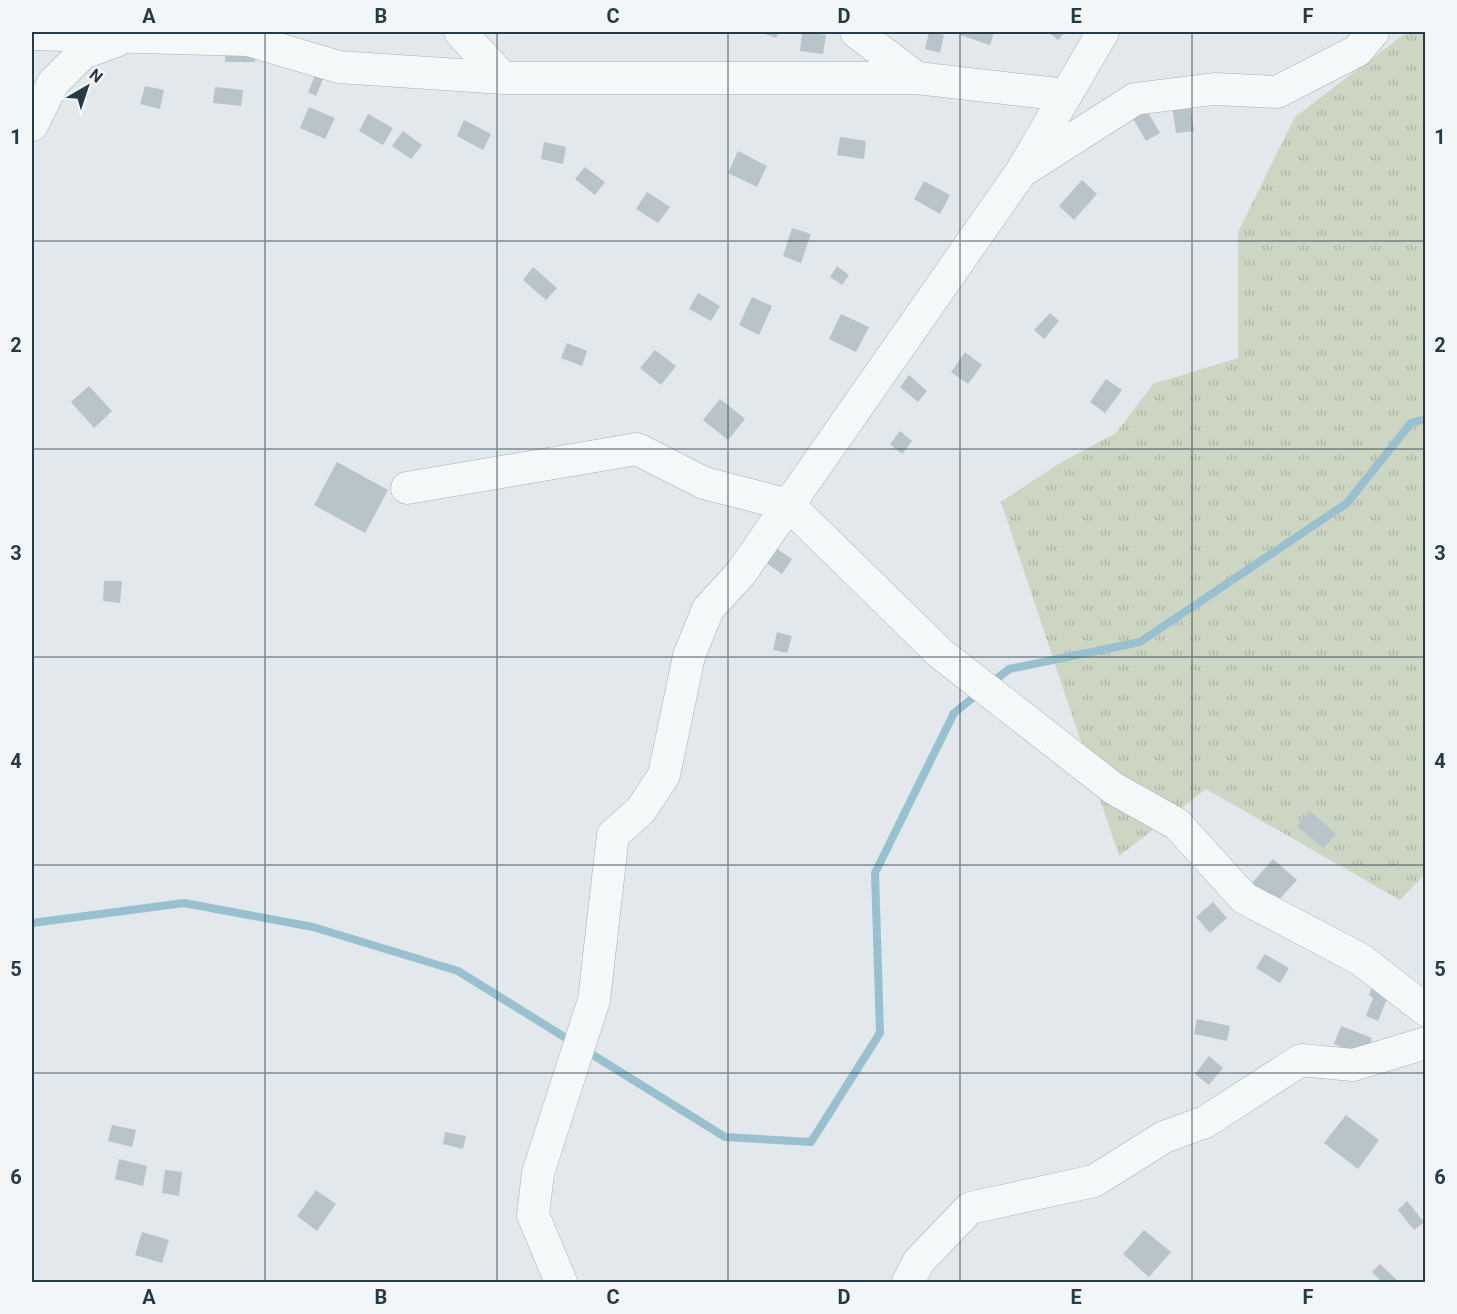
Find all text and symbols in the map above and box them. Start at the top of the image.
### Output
text: A [142,4,156,28]
text: B [375,4,387,28]
text: C [606,4,620,28]
text: D [838,4,851,28]
text: E [1070,4,1082,28]
text: F [1303,4,1314,28]
north arrow [57,57,117,117]
text: N [86,65,106,87]
text: 1 [10,125,22,149]
text: 1 [1434,125,1446,149]
text: 2 [10,333,22,357]
text: 2 [1434,333,1446,357]
text: 3 [10,541,22,565]
text: 3 [1434,541,1446,565]
text: 4 [10,749,22,773]
text: 4 [1434,749,1446,773]
text: 5 [10,957,22,981]
text: 5 [1434,957,1446,981]
text: 6 [10,1165,22,1189]
text: 6 [1434,1165,1446,1189]
text: A [142,1285,156,1309]
text: B [375,1285,387,1309]
text: C [606,1285,620,1309]
text: D [838,1285,851,1309]
text: E [1070,1285,1082,1309]
text: F [1303,1285,1314,1309]

